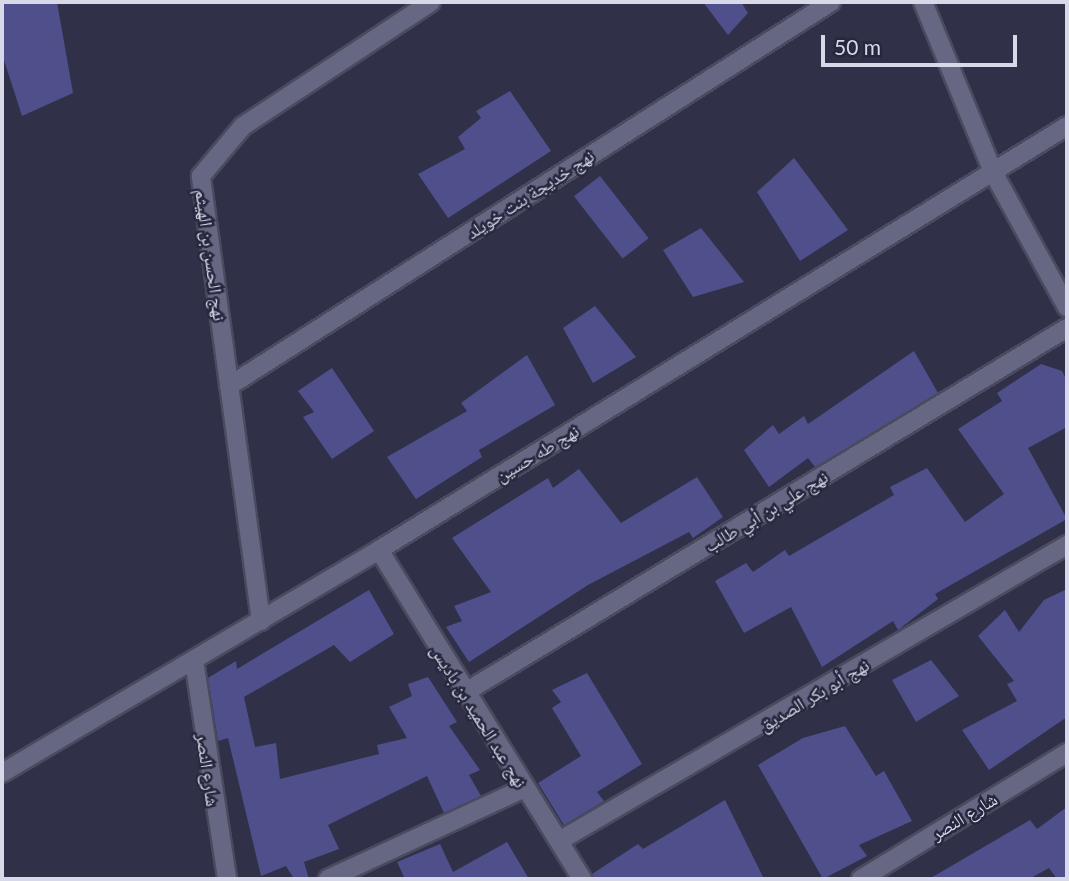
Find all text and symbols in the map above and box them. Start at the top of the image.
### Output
scale bar [824,21,1020,65]
text: 50 m [834,34,881,59]
street label: نهج خديجة بنت خويلد [462,145,598,243]
street label: نهج الحسن بن الهيثم [191,188,231,322]
street label: نهج طه حسين [491,420,583,486]
street label: نهج علي بن أبي طالب [700,466,832,556]
street label: نهج عبد الحميد بن باديس [426,641,532,791]
street label: نهج أبو بكر الصديق [755,654,873,736]
street label: شارع النصر [192,732,224,808]
street label: شارع النصر [927,788,1001,844]

